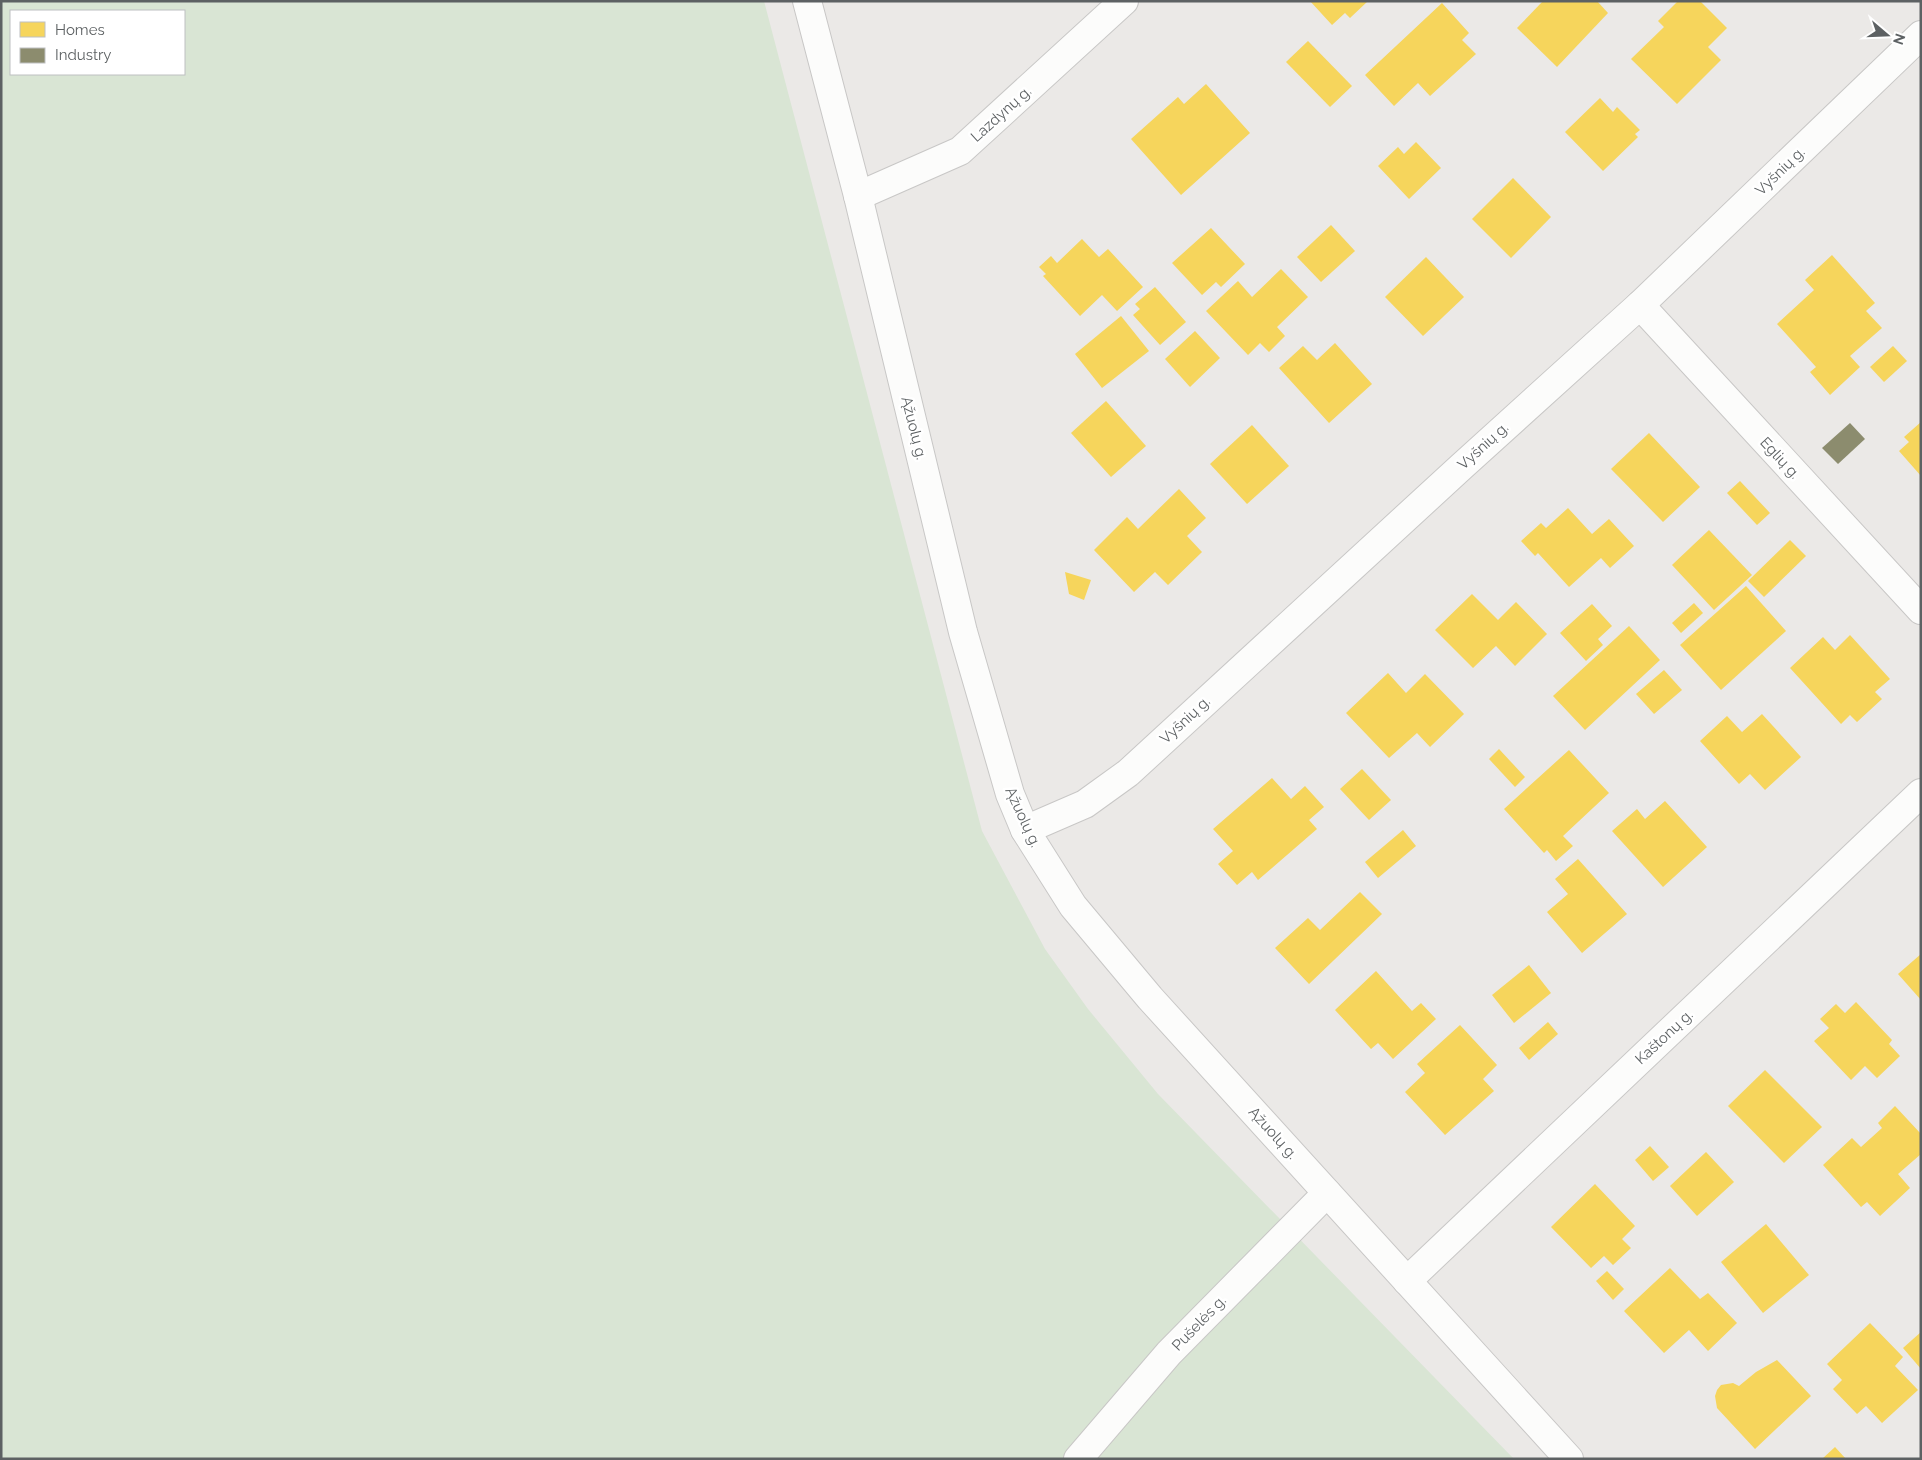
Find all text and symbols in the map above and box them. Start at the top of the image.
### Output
legend [10,10,185,75]
north arrow [1862,10,1912,60]
text: Homes [55,21,105,39]
text: N [1890,32,1909,47]
text: Industry [55,46,111,64]
street label: Lazdynų g. [967,82,1035,146]
street label: Vyšnių g. [1751,143,1809,199]
street label: Ąžuolų g. [897,395,931,461]
street label: Vyšnių g. [1454,419,1512,473]
street label: Eglių g. [1756,433,1804,483]
street label: Vyšnių g. [1156,692,1214,748]
street label: Ąžuolų g. [1001,784,1045,850]
street label: Kaštonų g. [1631,1006,1697,1068]
street label: Ąžuolų g. [1245,1103,1301,1163]
street label: Pušelės g. [1168,1291,1230,1355]

